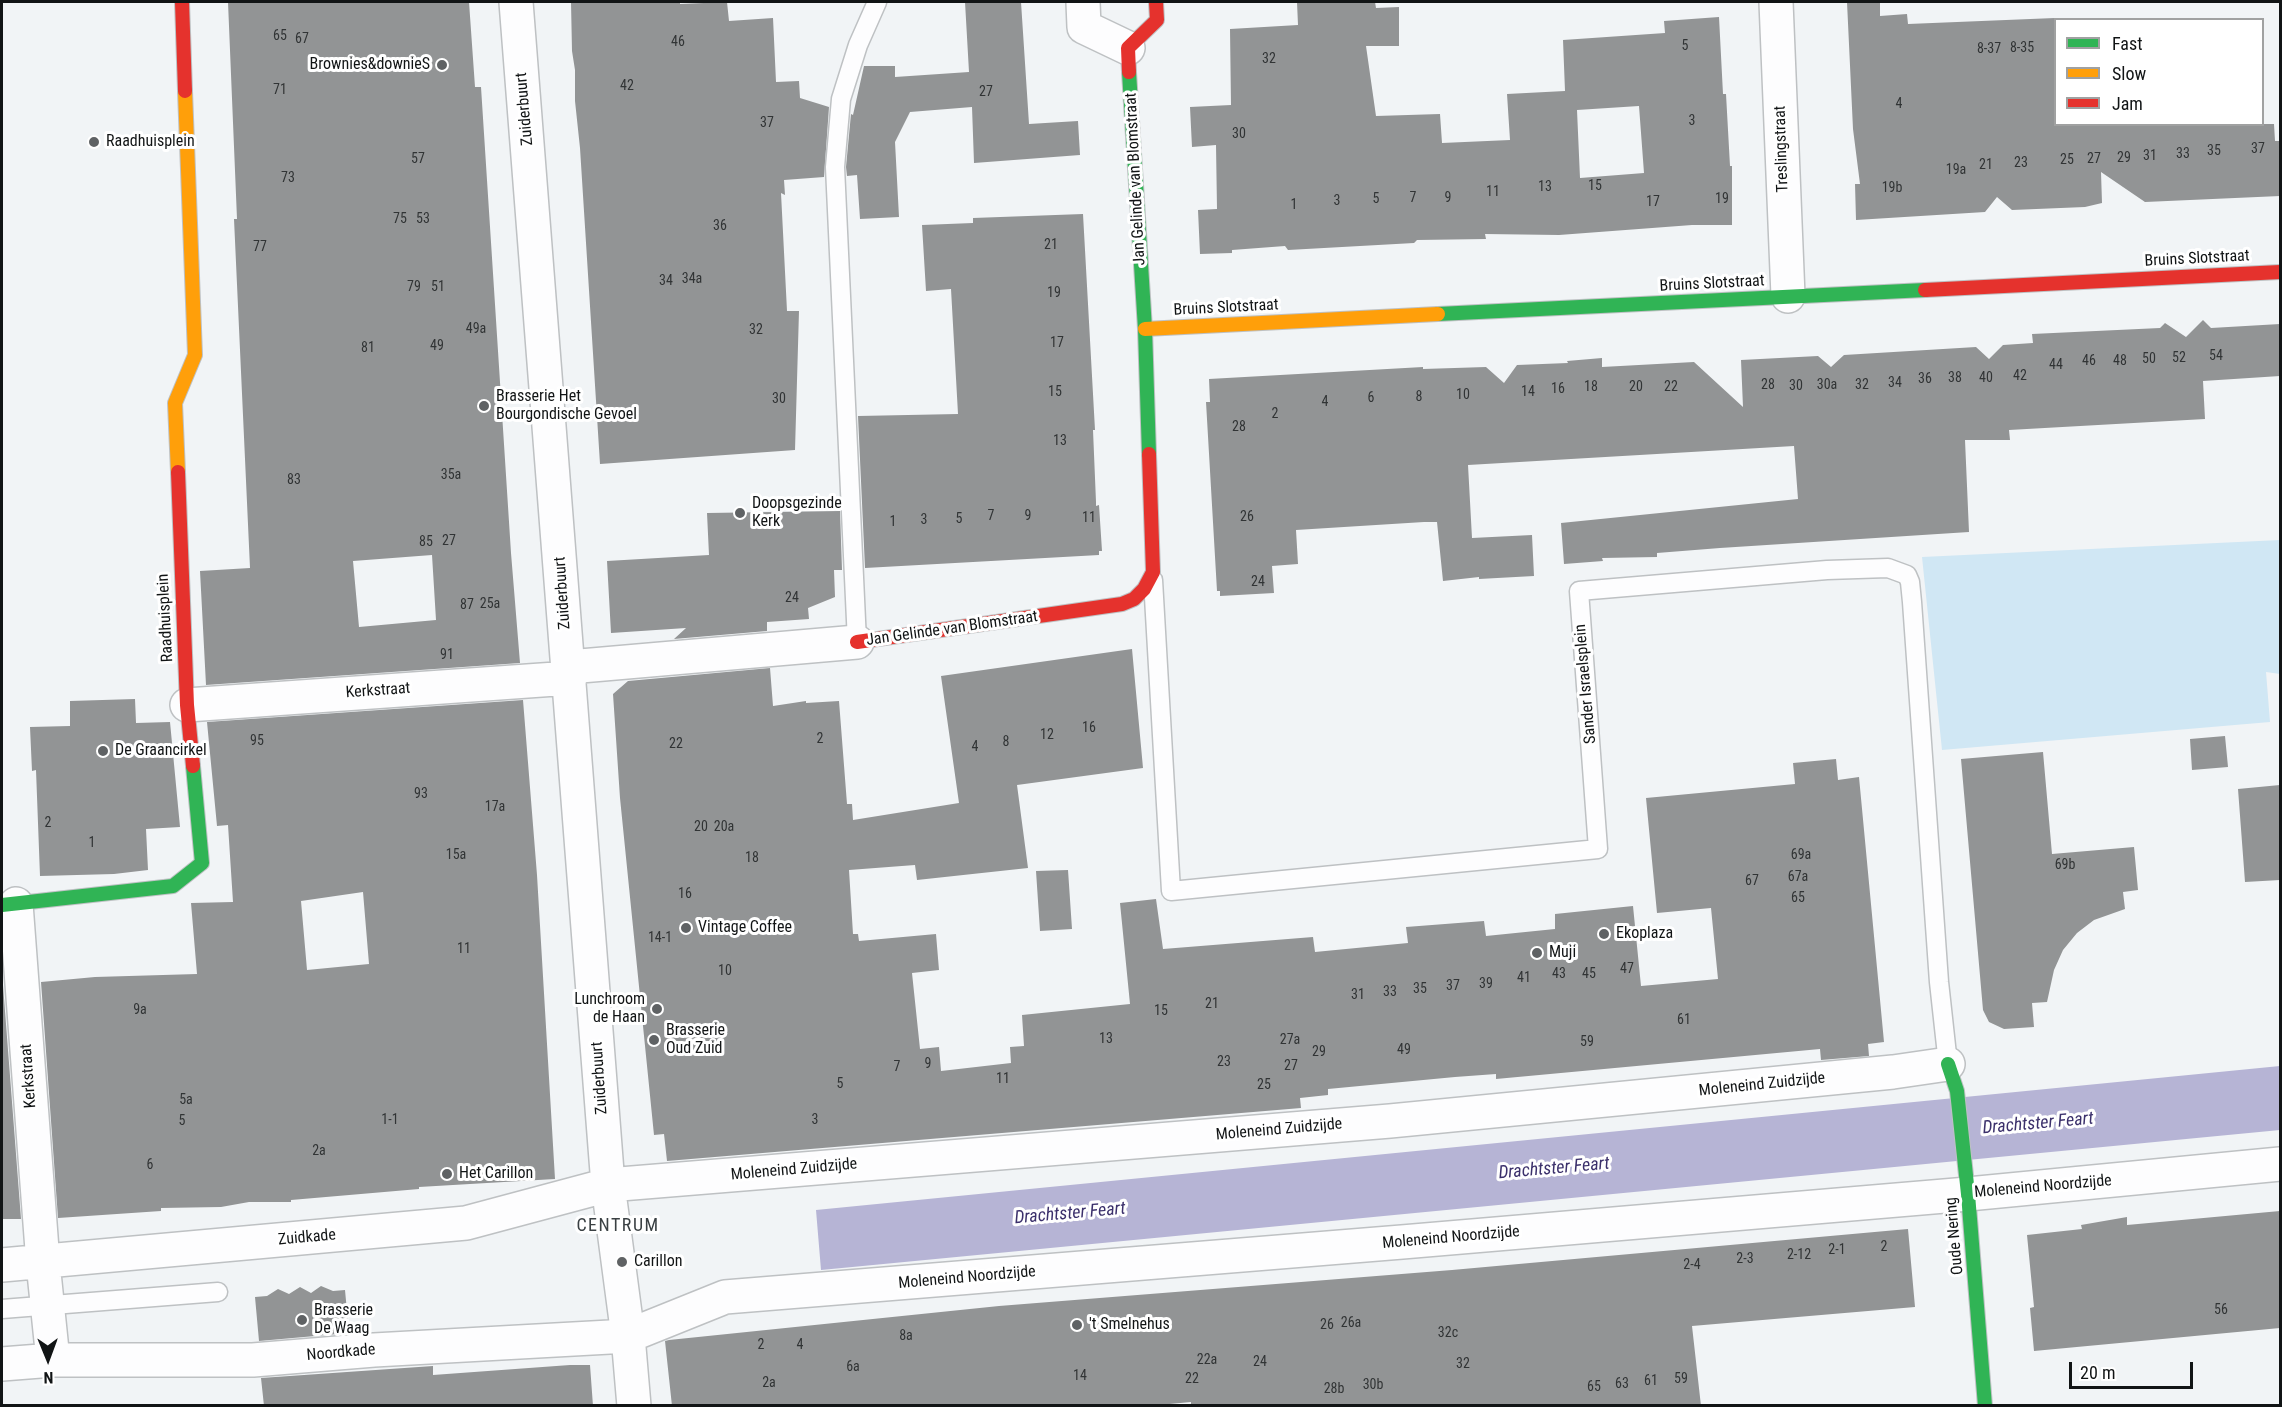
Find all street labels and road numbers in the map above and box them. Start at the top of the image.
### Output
street label: Zuiderbuurt [512,72,538,146]
street label: Jan Gelinde van Blomstraat [1122,92,1150,266]
street label: Treslingstraat [1771,105,1793,193]
street label: Bruins Slotstraat [2144,247,2250,271]
street label: Bruins Slotstraat [1659,272,1765,296]
street label: Bruins Slotstraat [1173,296,1279,320]
street label: Zuiderbuurt [551,556,575,630]
street label: Raadhuisplein [154,573,178,663]
street label: Jan Gelinde van Blomstraat [865,607,1039,651]
street label: Sander Israelsplein [1571,623,1601,745]
street label: Kerkstraat [345,679,411,703]
street label: Zuiderbuurt [588,1041,612,1115]
street label: Kerkstraat [17,1043,41,1109]
street label: Moleneind Zuidzijde [1698,1069,1826,1101]
street label: Moleneind Zuidzijde [1215,1115,1343,1145]
street label: Moleneind Zuidzijde [730,1155,858,1185]
street label: Moleneind Noordzijde [1973,1171,2113,1203]
street label: Oude Nering [1942,1196,1968,1276]
street label: Moleneind Noordzijde [1381,1222,1521,1254]
street label: Zuidkade [277,1226,337,1250]
street label: Moleneind Noordzijde [897,1262,1037,1294]
street label: Noordkade [306,1340,376,1366]

